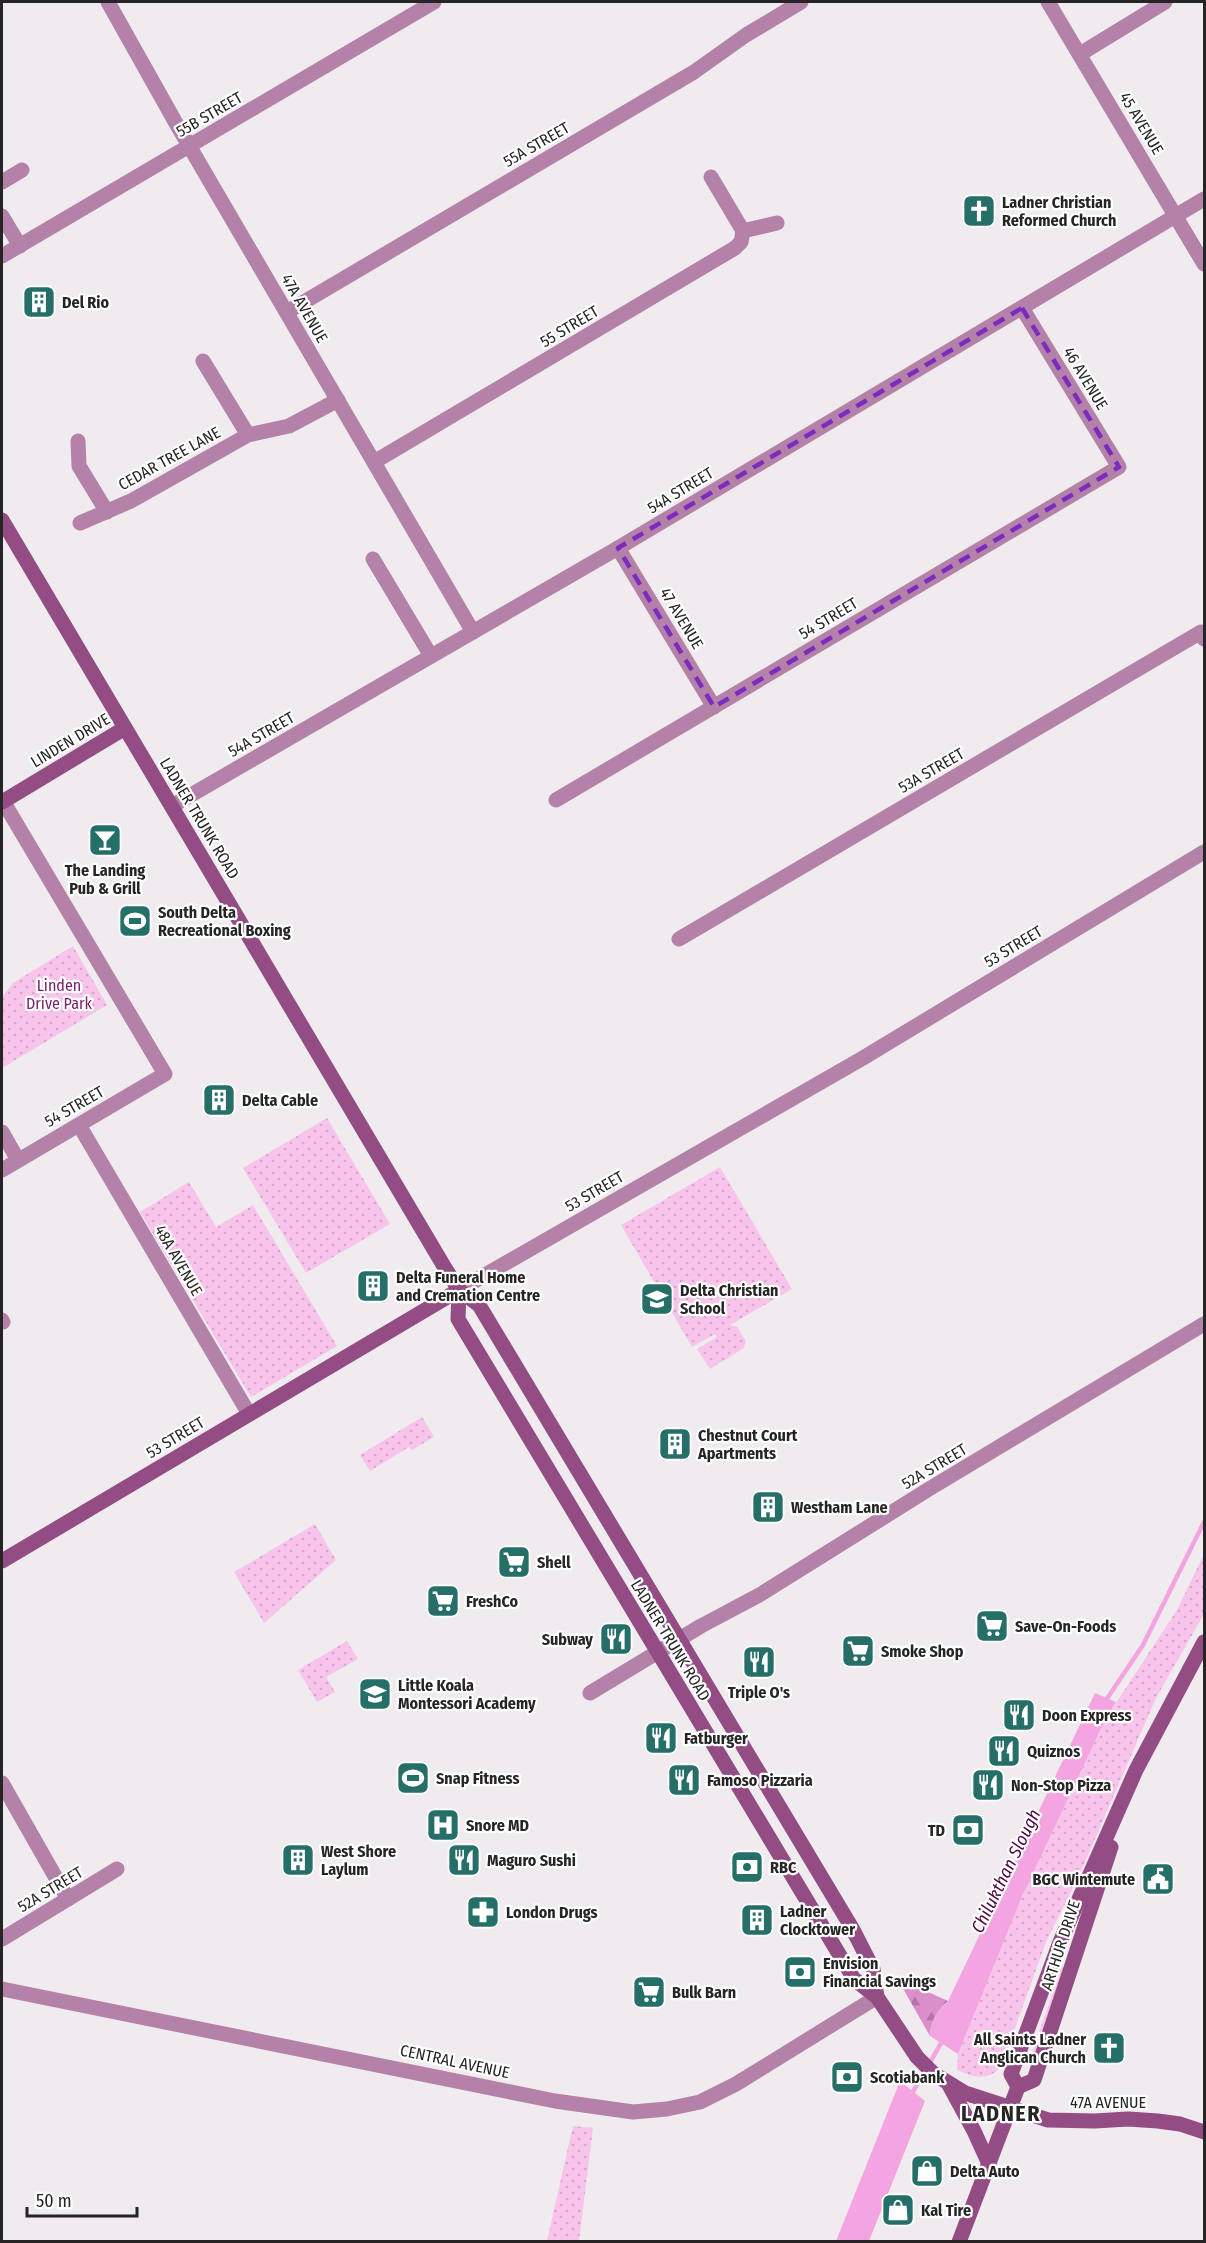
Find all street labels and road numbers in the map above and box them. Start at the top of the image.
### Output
street label: 55B STREET [173,88,246,141]
street label: 45 AVENUE [1116,89,1168,158]
street label: 55A STREET [500,118,573,171]
street label: 47A AVENUE [277,271,332,346]
street label: 55 STREET [537,301,602,351]
street label: 46 AVENUE [1059,343,1112,413]
street label: CEDAR TREE LANE [115,423,223,494]
street label: 54A STREET [644,463,717,517]
street label: 47 AVENUE [656,584,707,652]
street label: 54 STREET [796,593,862,643]
street label: 54A STREET [225,708,298,761]
street label: LINDEN DRIVE [27,709,113,772]
street label: 53A STREET [895,744,968,797]
street label: LADNER TRUNK ROAD [156,754,243,882]
street label: 53 STREET [981,921,1046,971]
street label: 54 STREET [41,1082,108,1131]
street label: 53 STREET [562,1167,627,1216]
street label: 48A AVENUE [151,1222,206,1299]
street label: 53 STREET [143,1412,208,1462]
street label: 52A STREET [898,1439,971,1493]
street label: LADNER TRUNK ROAD [627,1576,714,1704]
street label: 52A STREET [14,1862,87,1916]
street label: ARTHUR DRIVE [1037,1898,1084,1993]
street label: CENTRAL AVENUE [399,2041,511,2082]
street label: 47A AVENUE [1070,2093,1146,2112]

